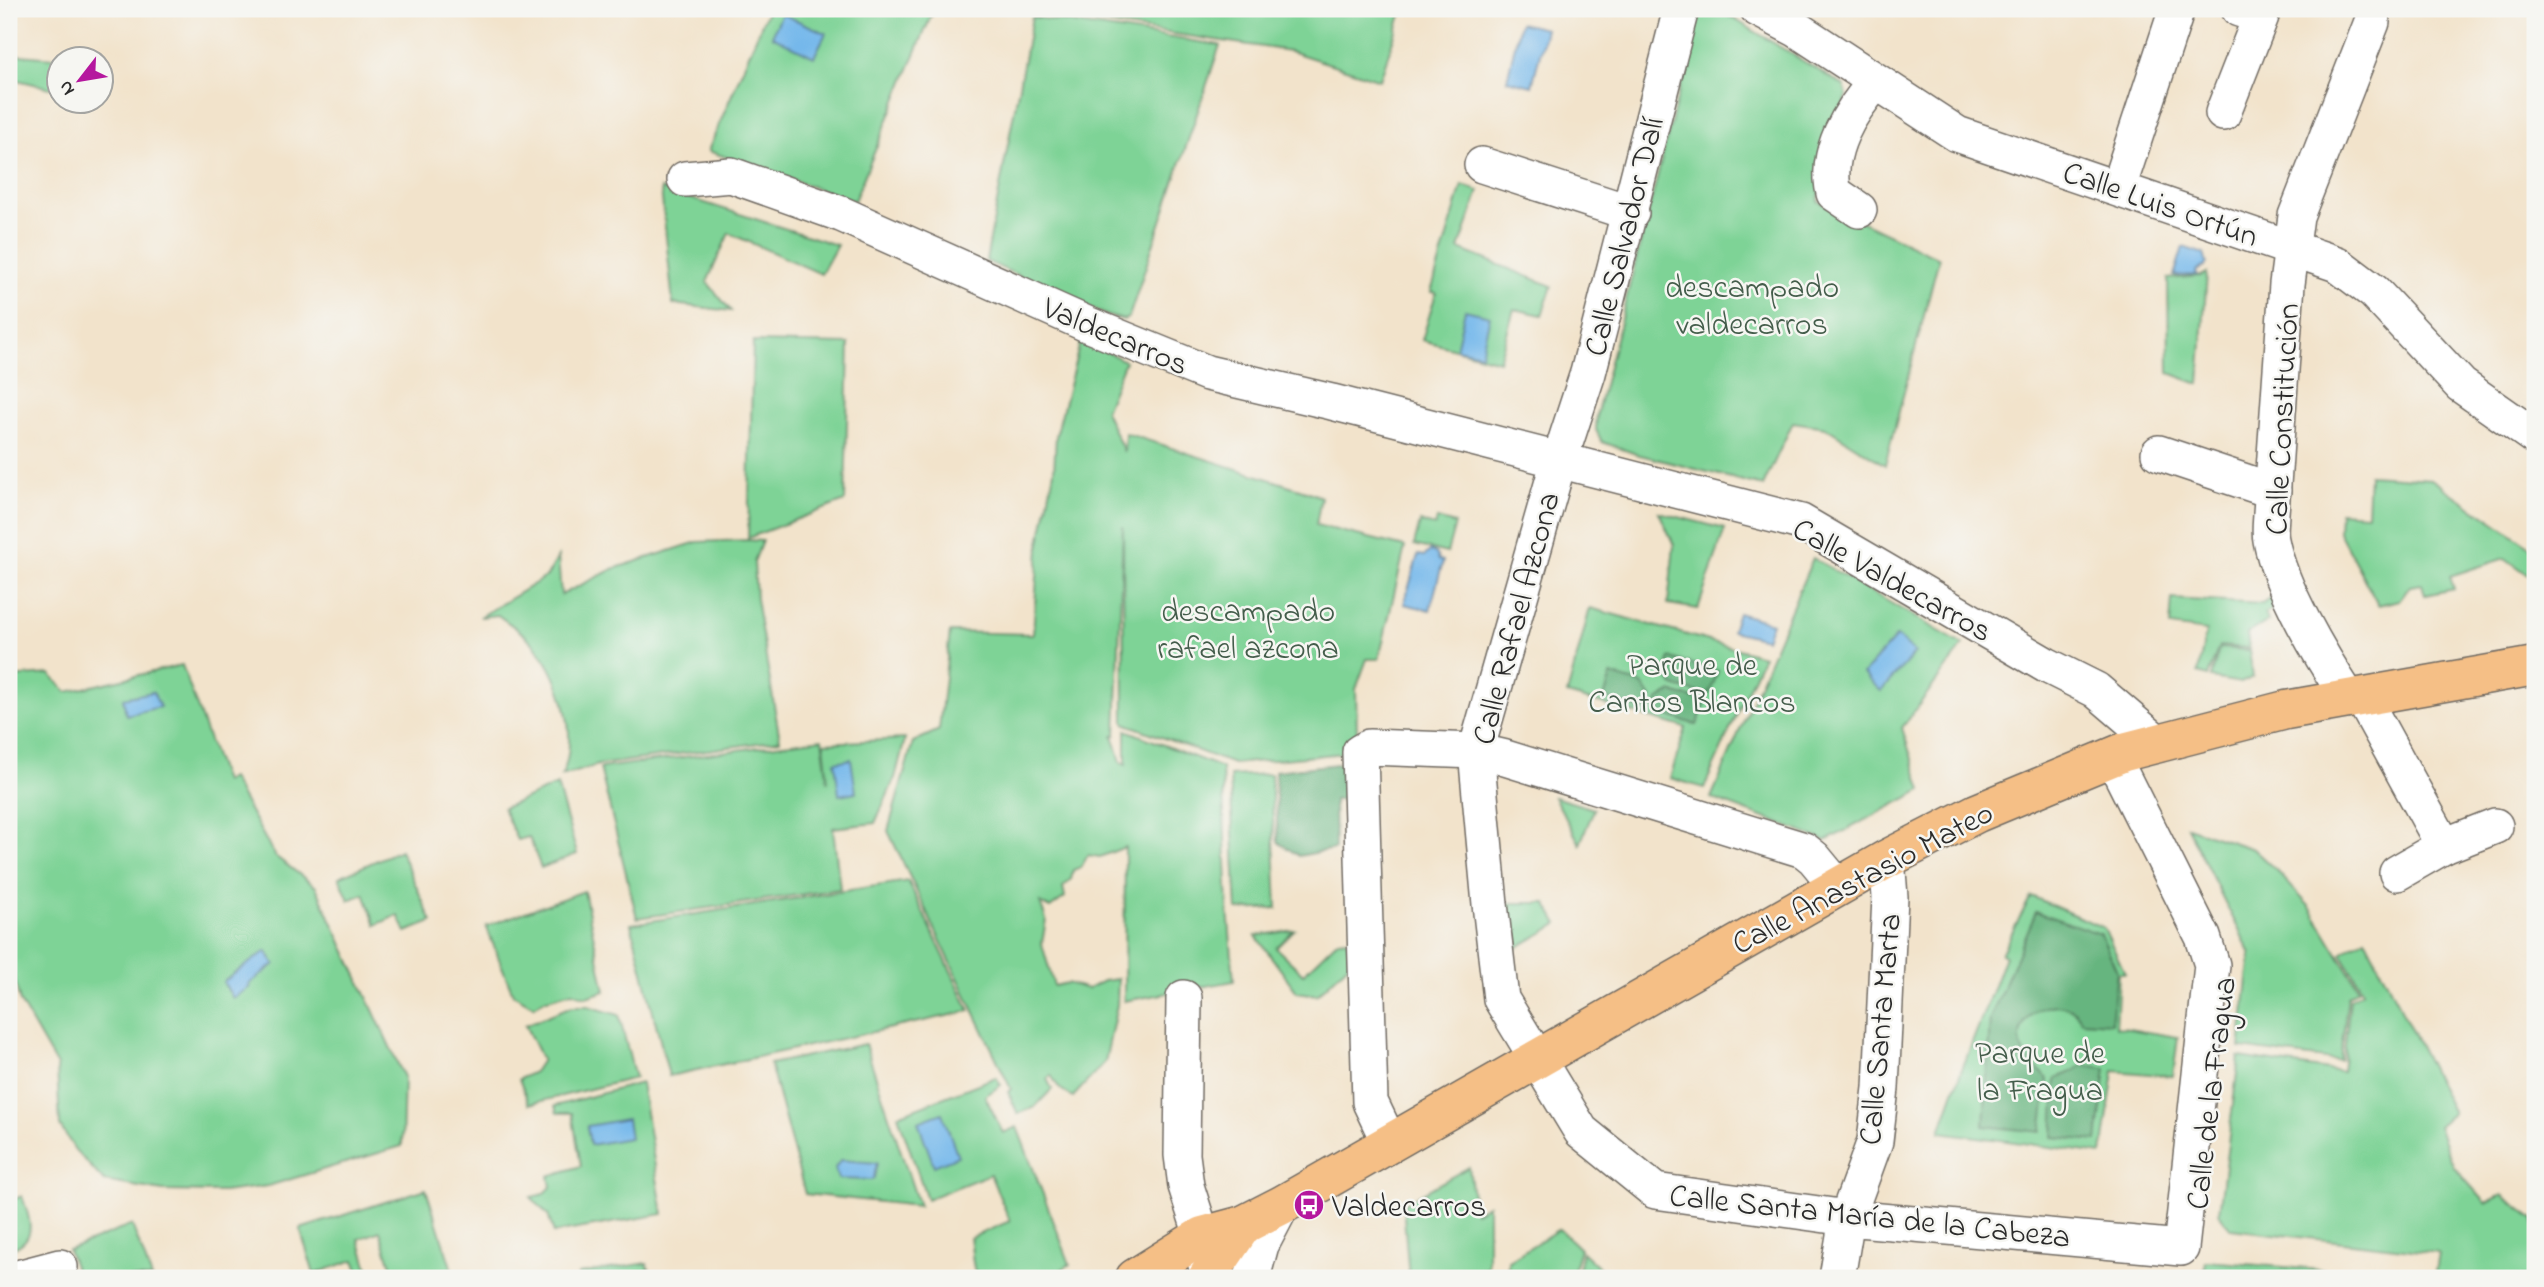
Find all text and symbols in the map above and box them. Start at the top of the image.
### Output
north arrow [46,46,116,116]
text: N [53,75,82,100]
street label: Calle Salvador Dalí [1574,112,1679,361]
street label: Calle Luis Ortún [2056,151,2264,262]
park label: descampado valdecarros [1665,266,1839,350]
street label: Valdecarros [1034,286,1195,390]
street label: Calle Constitución [2255,302,2314,536]
street label: Calle Rafael Azcona [1462,487,1575,750]
street label: Calle Valdecarros [1783,508,2000,656]
park label: descampado rafael azcona [1157,590,1339,674]
park label: Parque de Cantos Blancos [1588,644,1796,728]
street label: Calle Anastasio Mateo [1725,791,2003,969]
street label: Calle Santa Marta [1849,912,1916,1147]
street label: Calle de la Fragua [2176,974,2251,1213]
park label: Parque de la Fragua [1975,1032,2106,1116]
street label: Calle Santa María de la Cabeza [1667,1174,2072,1263]
place label: Valdecarros [1331,1185,1486,1232]
bus stop icon: Valdecarros [1292,1188,1326,1222]

